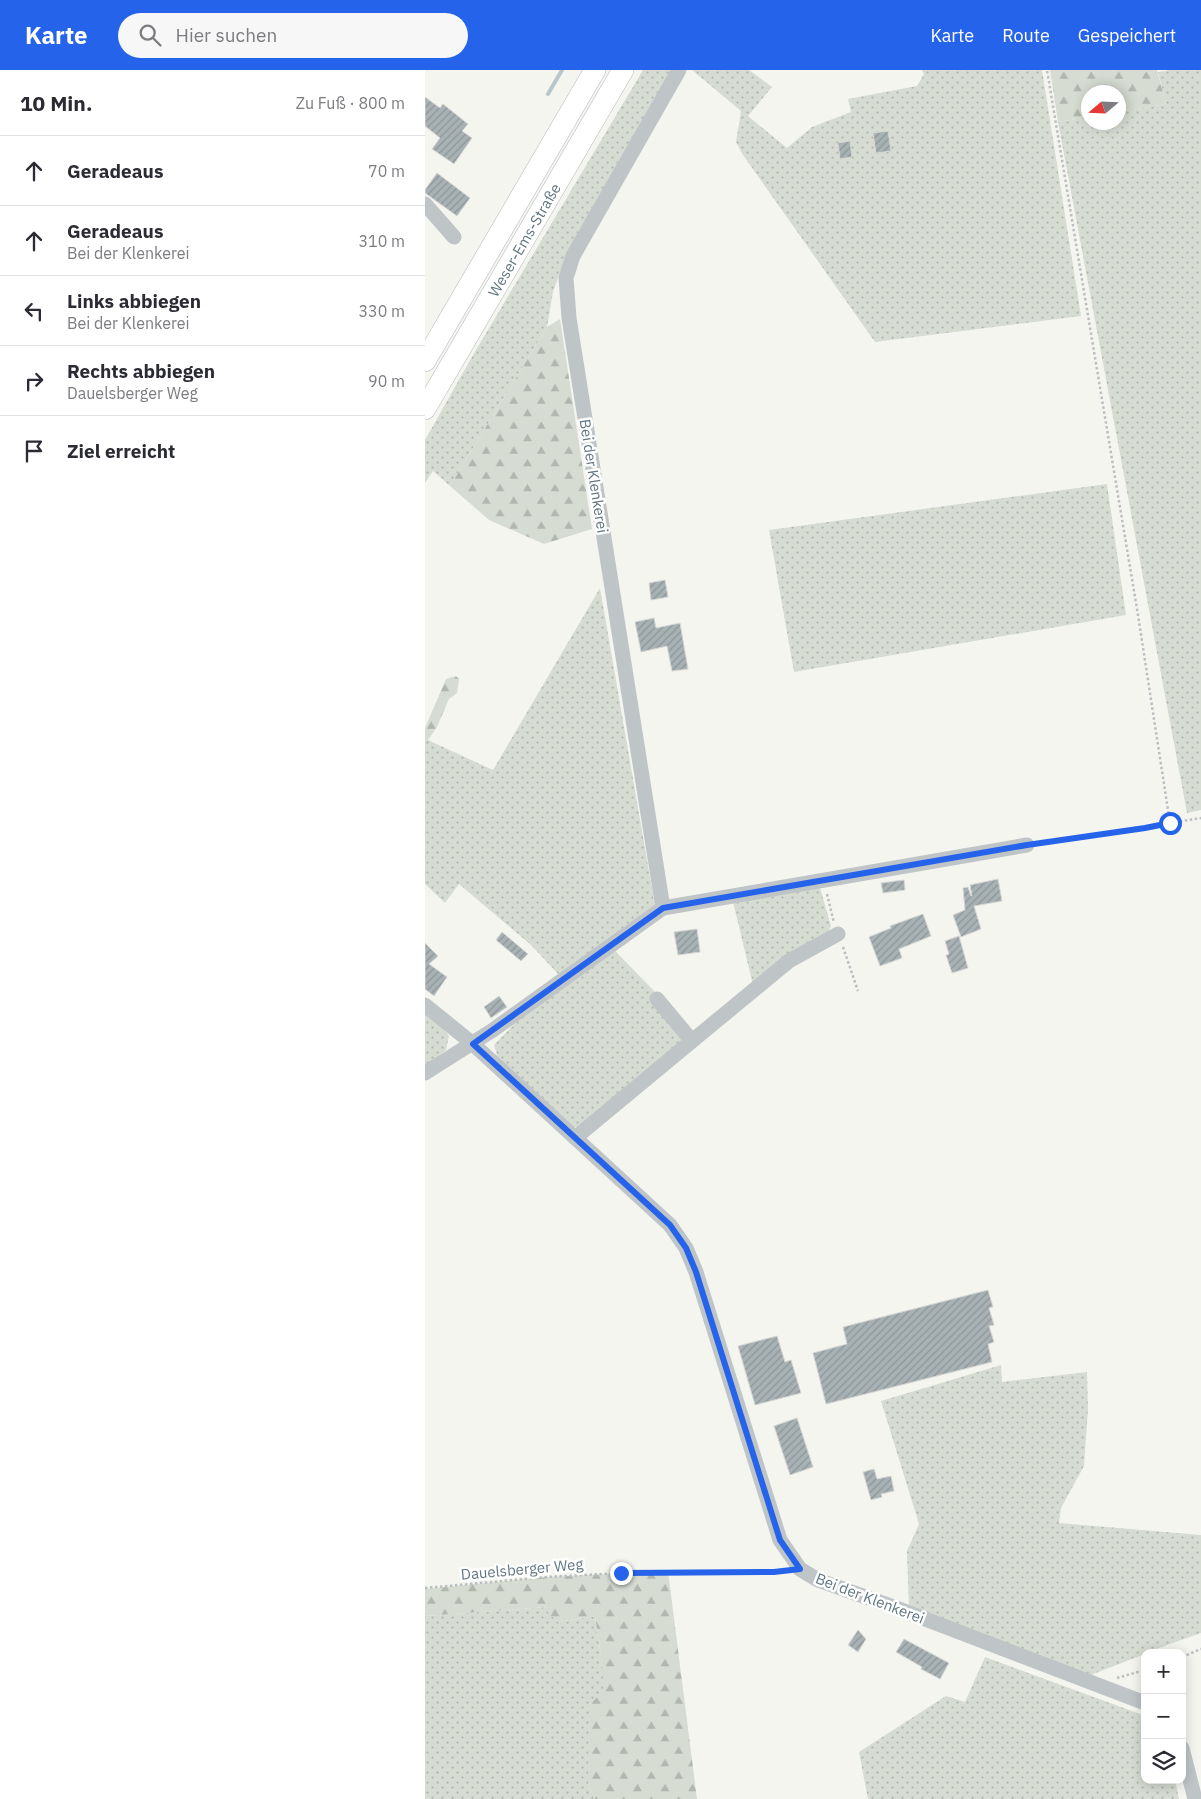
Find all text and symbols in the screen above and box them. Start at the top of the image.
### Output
search box [118,13,468,58]
text: Karte [25,19,88,51]
icon: search [136,21,164,49]
text: Hier suchen [176,23,277,47]
text: Karte [931,24,974,47]
text: Route [1002,24,1050,47]
text: Gespeichert [1078,24,1176,47]
north arrow [1081,85,1126,130]
text: 10 Min. [20,89,92,117]
text: Zu Fuß · 800 m [296,93,405,113]
icon: ahead [20,157,48,185]
text: Geradeaus [67,159,164,183]
text: 70 m [368,161,405,181]
street label: Weser-Ems-Straße [483,180,564,300]
text: Geradeaus [67,219,164,243]
icon: ahead [20,227,48,255]
text: 310 m [358,231,405,251]
text: Bei der Klenkerei [67,243,190,263]
text: Links abbiegen [67,289,201,313]
icon: left [20,297,48,325]
text: 330 m [358,301,405,321]
text: Bei der Klenkerei [67,313,190,333]
text: Rechts abbiegen [67,359,215,383]
icon: right [20,367,48,395]
text: 90 m [368,371,405,391]
text: Dauelsberger Weg [67,383,198,403]
street label: Bei der Klenkerei [576,418,612,534]
icon: arrive [20,437,48,465]
text: Ziel erreicht [67,439,175,463]
route start [1159,812,1182,835]
street label: Dauelsberger Weg [460,1554,584,1584]
route end [610,1562,633,1585]
street label: Bei der Klenkerei [813,1569,927,1627]
map controls [1141,1649,1186,1784]
button: + [1141,1649,1186,1694]
button: − [1141,1694,1186,1739]
button: layers [1141,1739,1186,1784]

